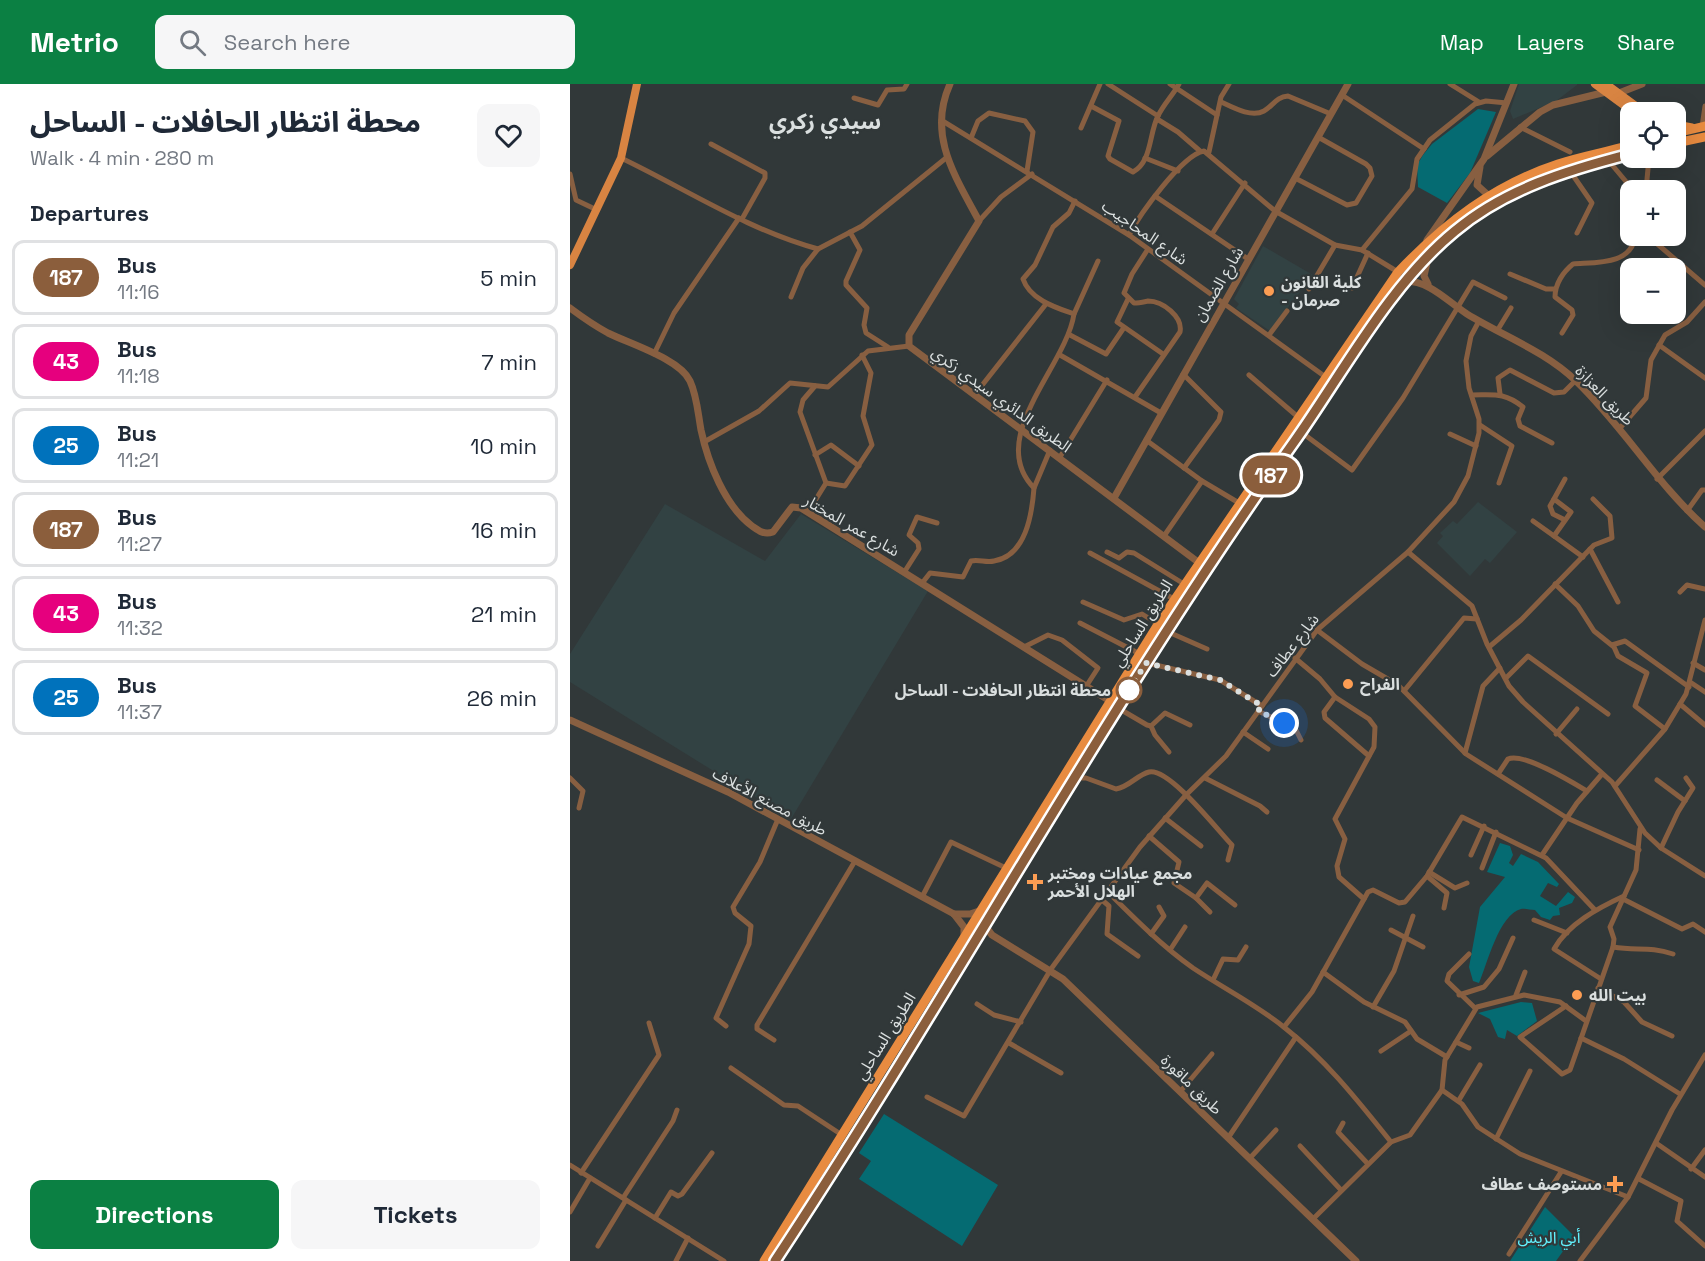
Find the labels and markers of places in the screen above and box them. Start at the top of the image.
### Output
place label: كلية القانون - صرمان [1281,272,1362,311]
marker: كلية القانون - صرمان [1262,284,1276,298]
place label: الفراح [1360,674,1400,696]
marker: محطة انتظار الحافلات - الساحل [1116,677,1142,703]
marker: الفراح [1341,677,1355,691]
place label: محطة انتظار الحافلات - الساحل [895,680,1111,701]
place label: مجمع عيادات ومختبر الهلال الأحمر [1047,863,1192,902]
marker: مجمع عيادات ومختبر الهلال الأحمر [1026,873,1044,891]
place label: بيت الله [1589,985,1646,1006]
marker: بيت الله [1570,988,1584,1002]
place label: مستوصف عطاف [1481,1174,1602,1195]
marker: مستوصف عطاف [1606,1175,1624,1193]

